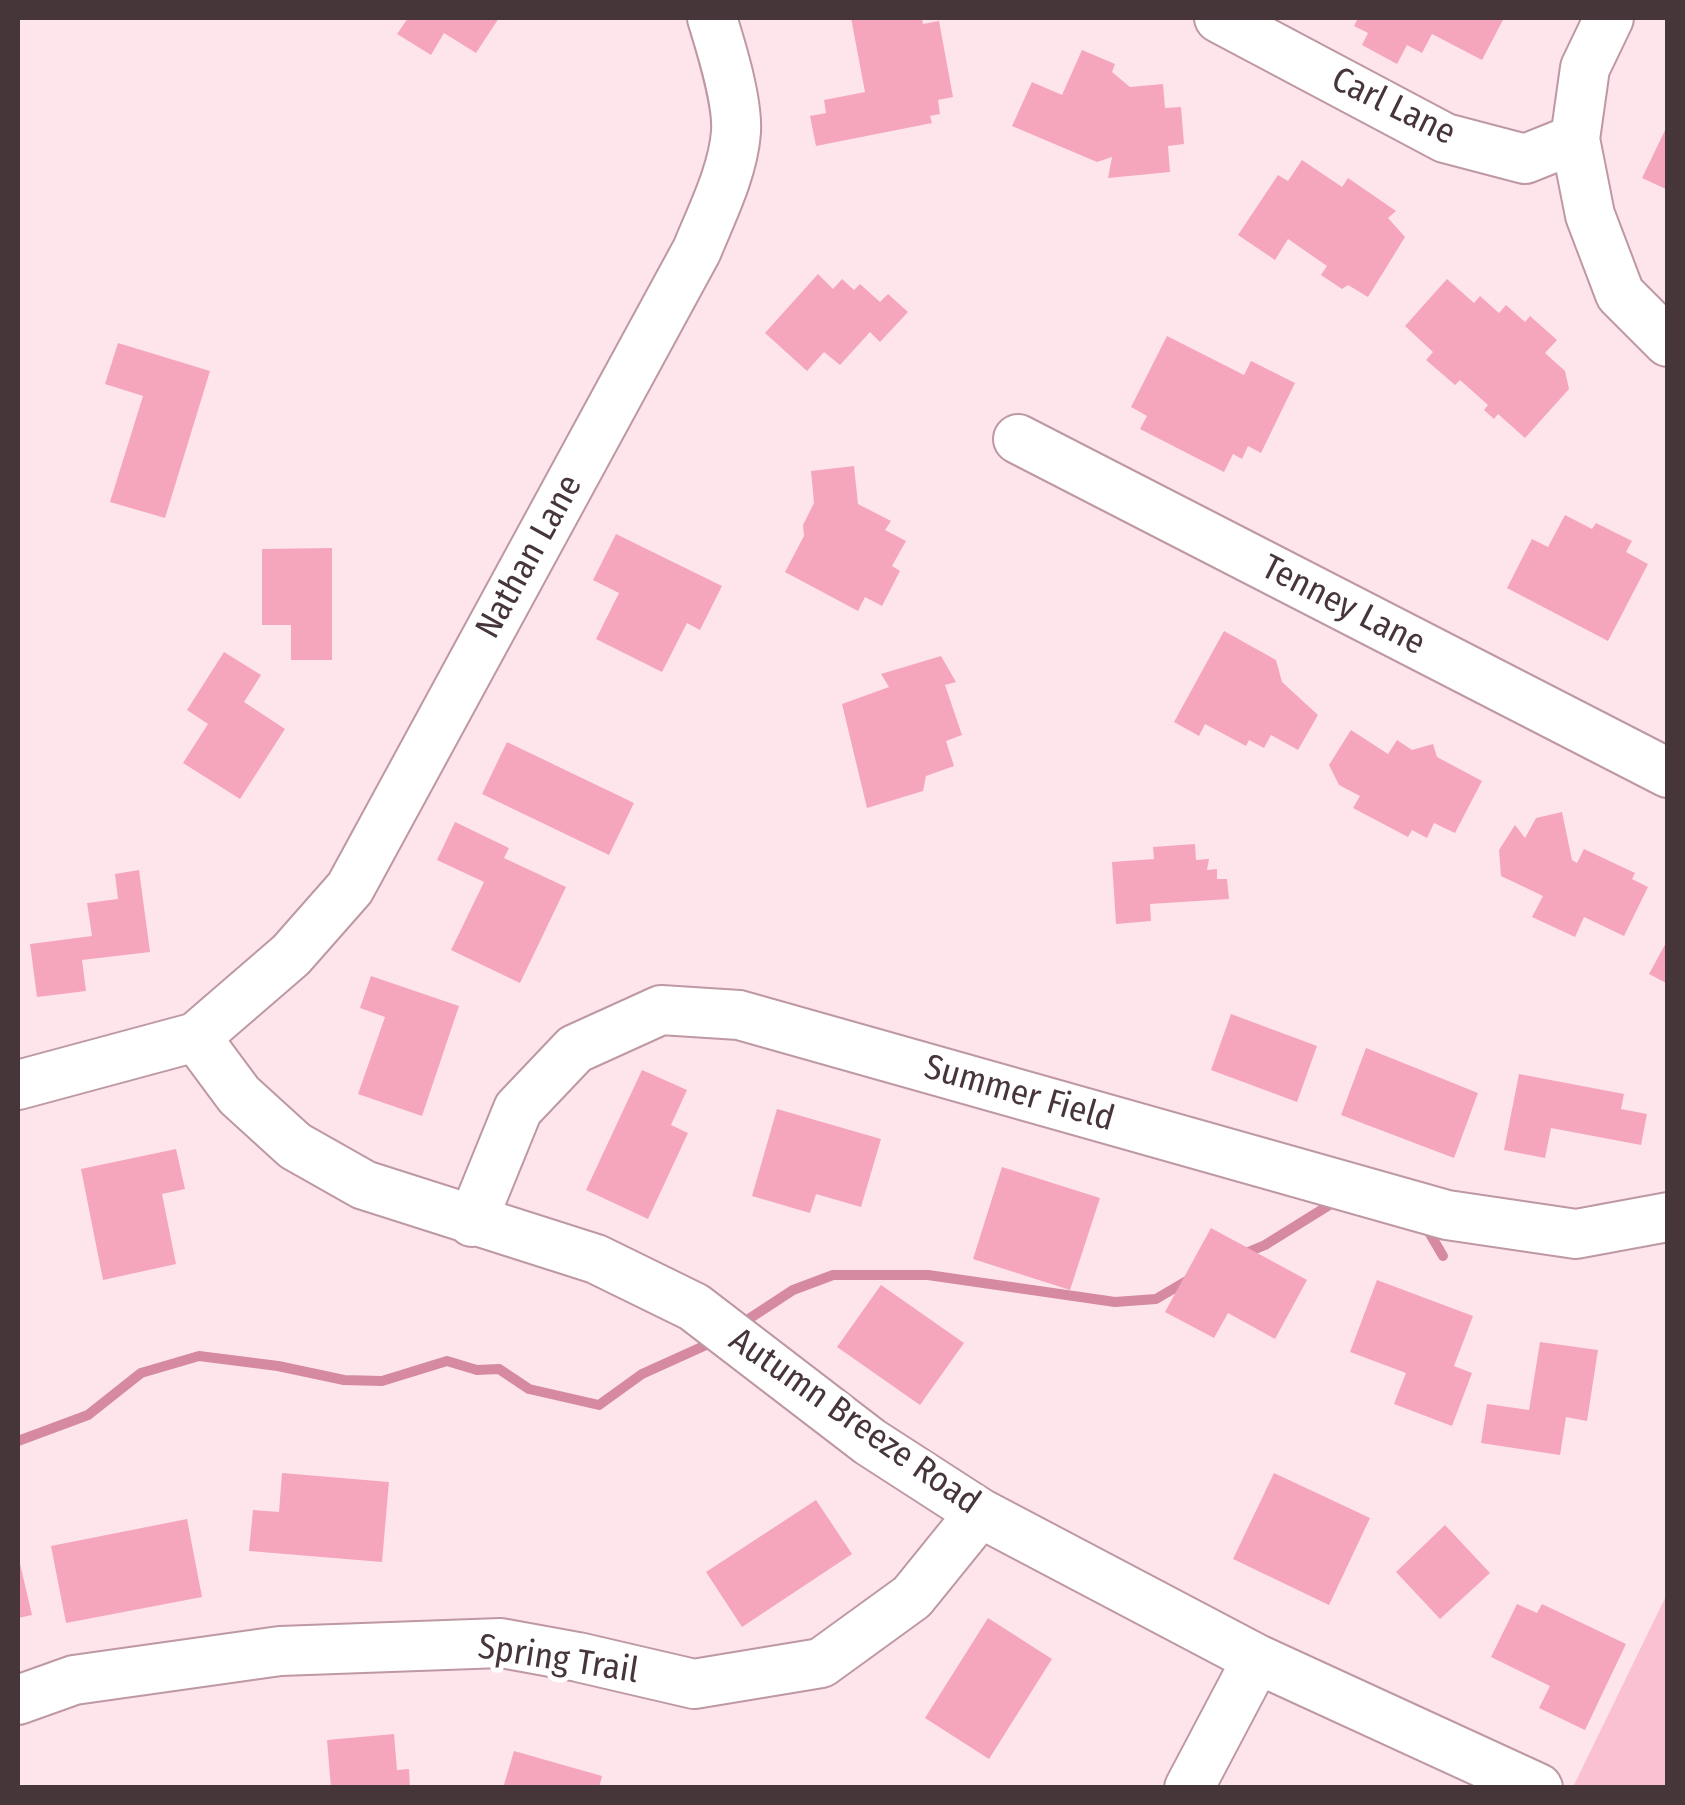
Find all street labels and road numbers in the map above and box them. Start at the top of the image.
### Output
street label: Carl Lane [1324,59,1462,155]
street label: Nathan Lane [468,468,592,646]
street label: Tenney Lane [1254,547,1432,665]
street label: Summer Field [919,1047,1119,1141]
street label: Autumn Breeze Road [721,1320,987,1524]
street label: Spring Trail [475,1627,641,1693]

